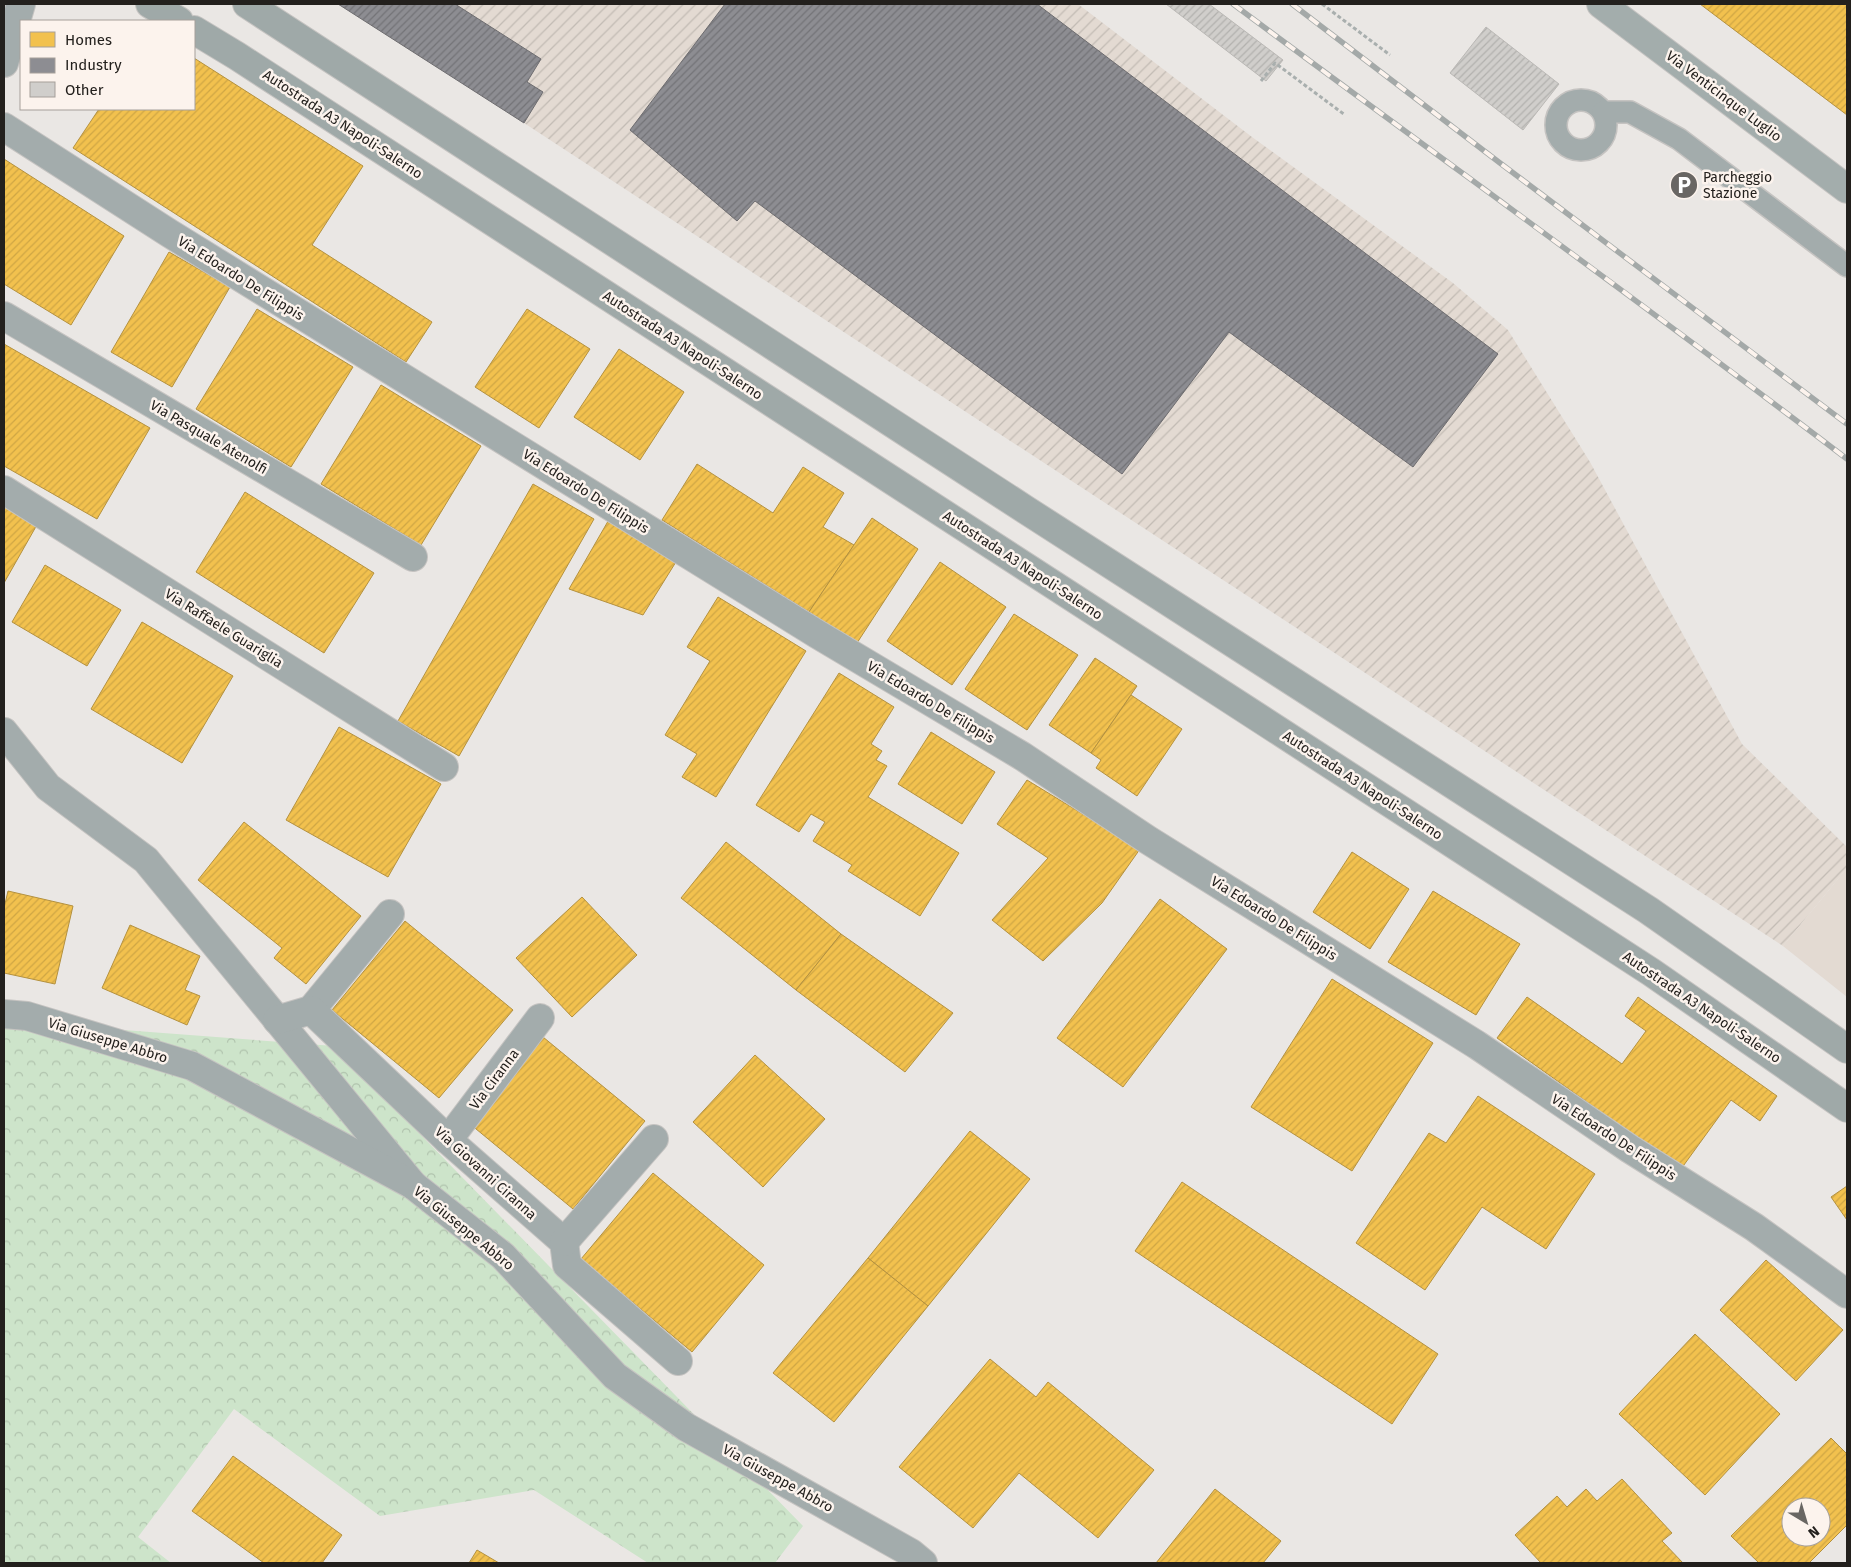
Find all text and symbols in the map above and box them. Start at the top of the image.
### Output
legend [20,20,195,110]
text: Homes [65,31,112,49]
street label: Via Venticinque Luglio [1662,47,1785,145]
text: Industry [65,56,122,74]
street label: Autostrada A3 Napoli-Salerno [260,66,426,182]
text: Other [65,81,104,99]
place label: Parcheggio Stazione [1703,169,1772,202]
parking icon: Parcheggio Stazione [1669,170,1699,200]
street label: Via Edoardo De Filippis [175,233,307,324]
street label: Autostrada A3 Napoli-Salerno [600,287,766,403]
street label: Via Pasquale Atenolfi [147,397,271,478]
street label: Via Edoardo De Filippis [520,446,652,537]
street label: Autostrada A3 Napoli-Salerno [940,507,1106,623]
street label: Via Raffaele Guariglia [162,585,286,672]
street label: Via Edoardo De Filippis [864,658,998,747]
street label: Autostrada A3 Napoli-Salerno [1280,727,1446,843]
street label: Via Edoardo De Filippis [1208,873,1340,964]
street label: Autostrada A3 Napoli-Salerno [1619,948,1784,1067]
street label: Via Giuseppe Abbro [46,1014,170,1067]
street label: Via Ciranna [466,1046,523,1113]
street label: Via Edoardo De Filippis [1548,1091,1680,1184]
street label: Via Giovanni Ciranna [431,1123,540,1223]
street label: Via Giuseppe Abbro [410,1183,517,1274]
street label: Via Giuseppe Abbro [719,1441,836,1516]
north arrow [1781,1497,1831,1547]
text: N [1805,1522,1823,1541]

